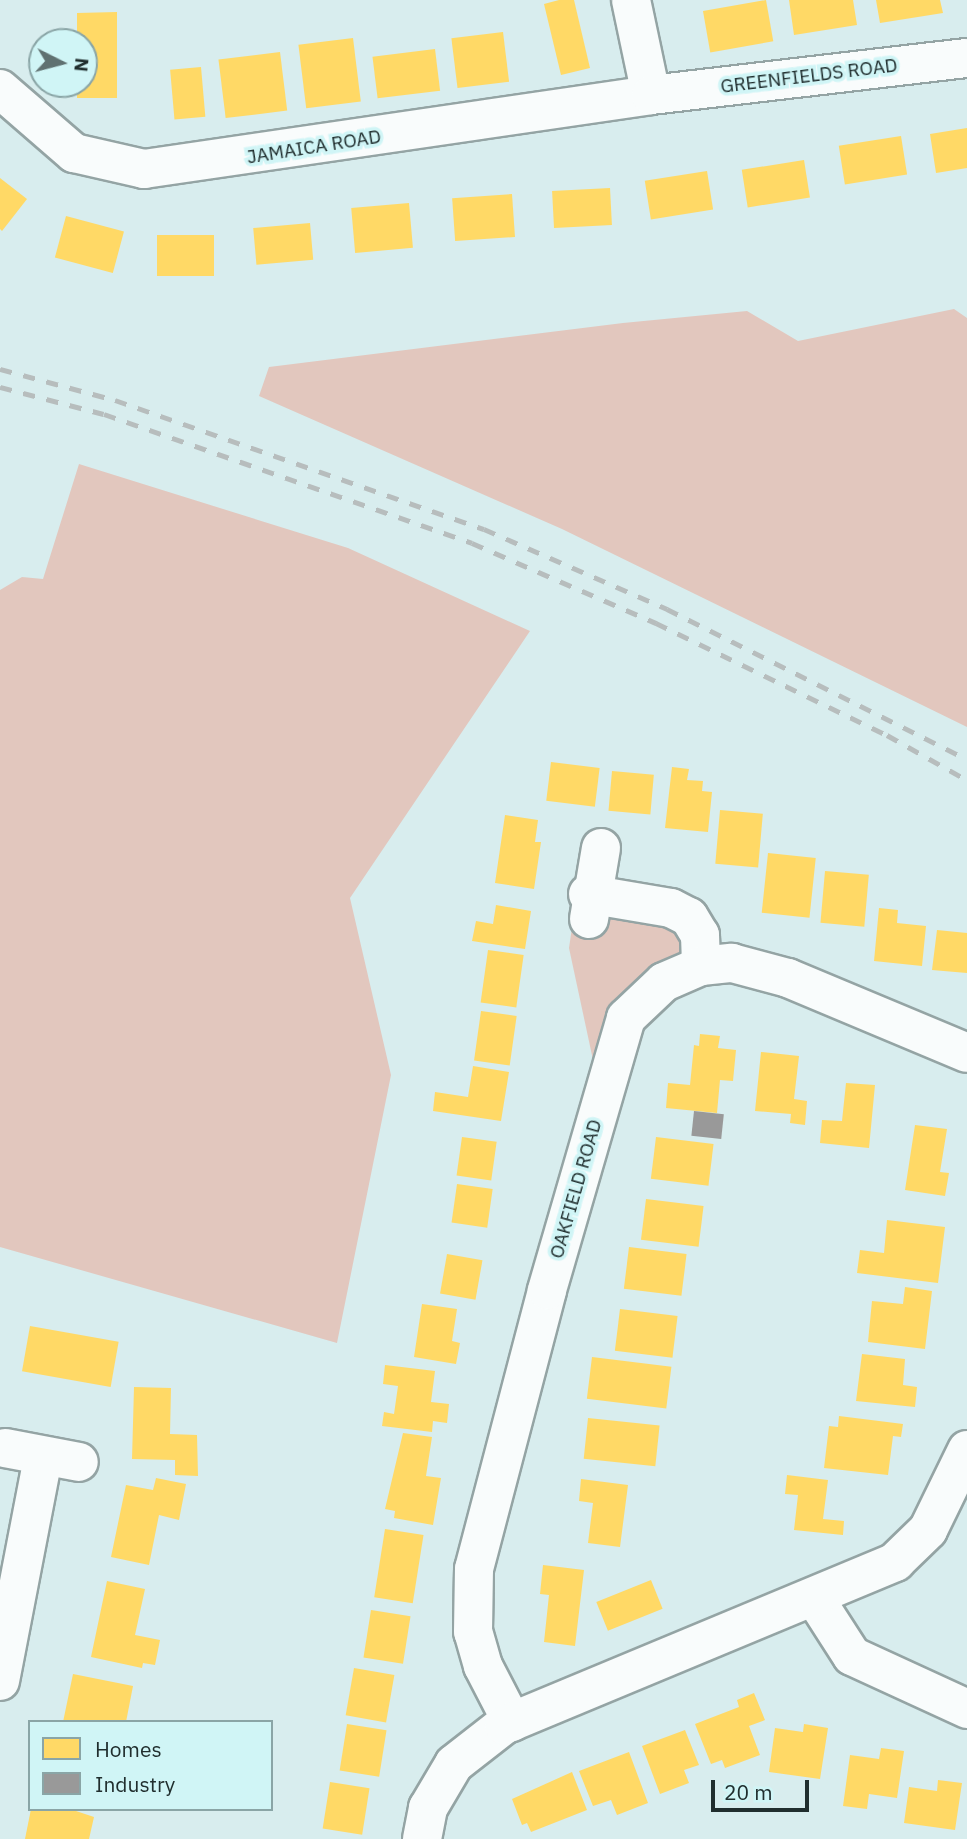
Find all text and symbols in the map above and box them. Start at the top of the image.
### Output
north arrow [28,28,98,98]
street label: GREENFIELDS ROAD [719,54,899,98]
text: N [69,57,95,73]
street label: JAMAICA ROAD [245,125,383,169]
street label: OAKFIELD ROAD [545,1117,607,1261]
legend [28,1720,273,1811]
text: Homes [95,1735,162,1763]
scale bar [715,1766,813,1810]
text: Industry [95,1770,175,1798]
text: 20 m [724,1778,773,1806]

